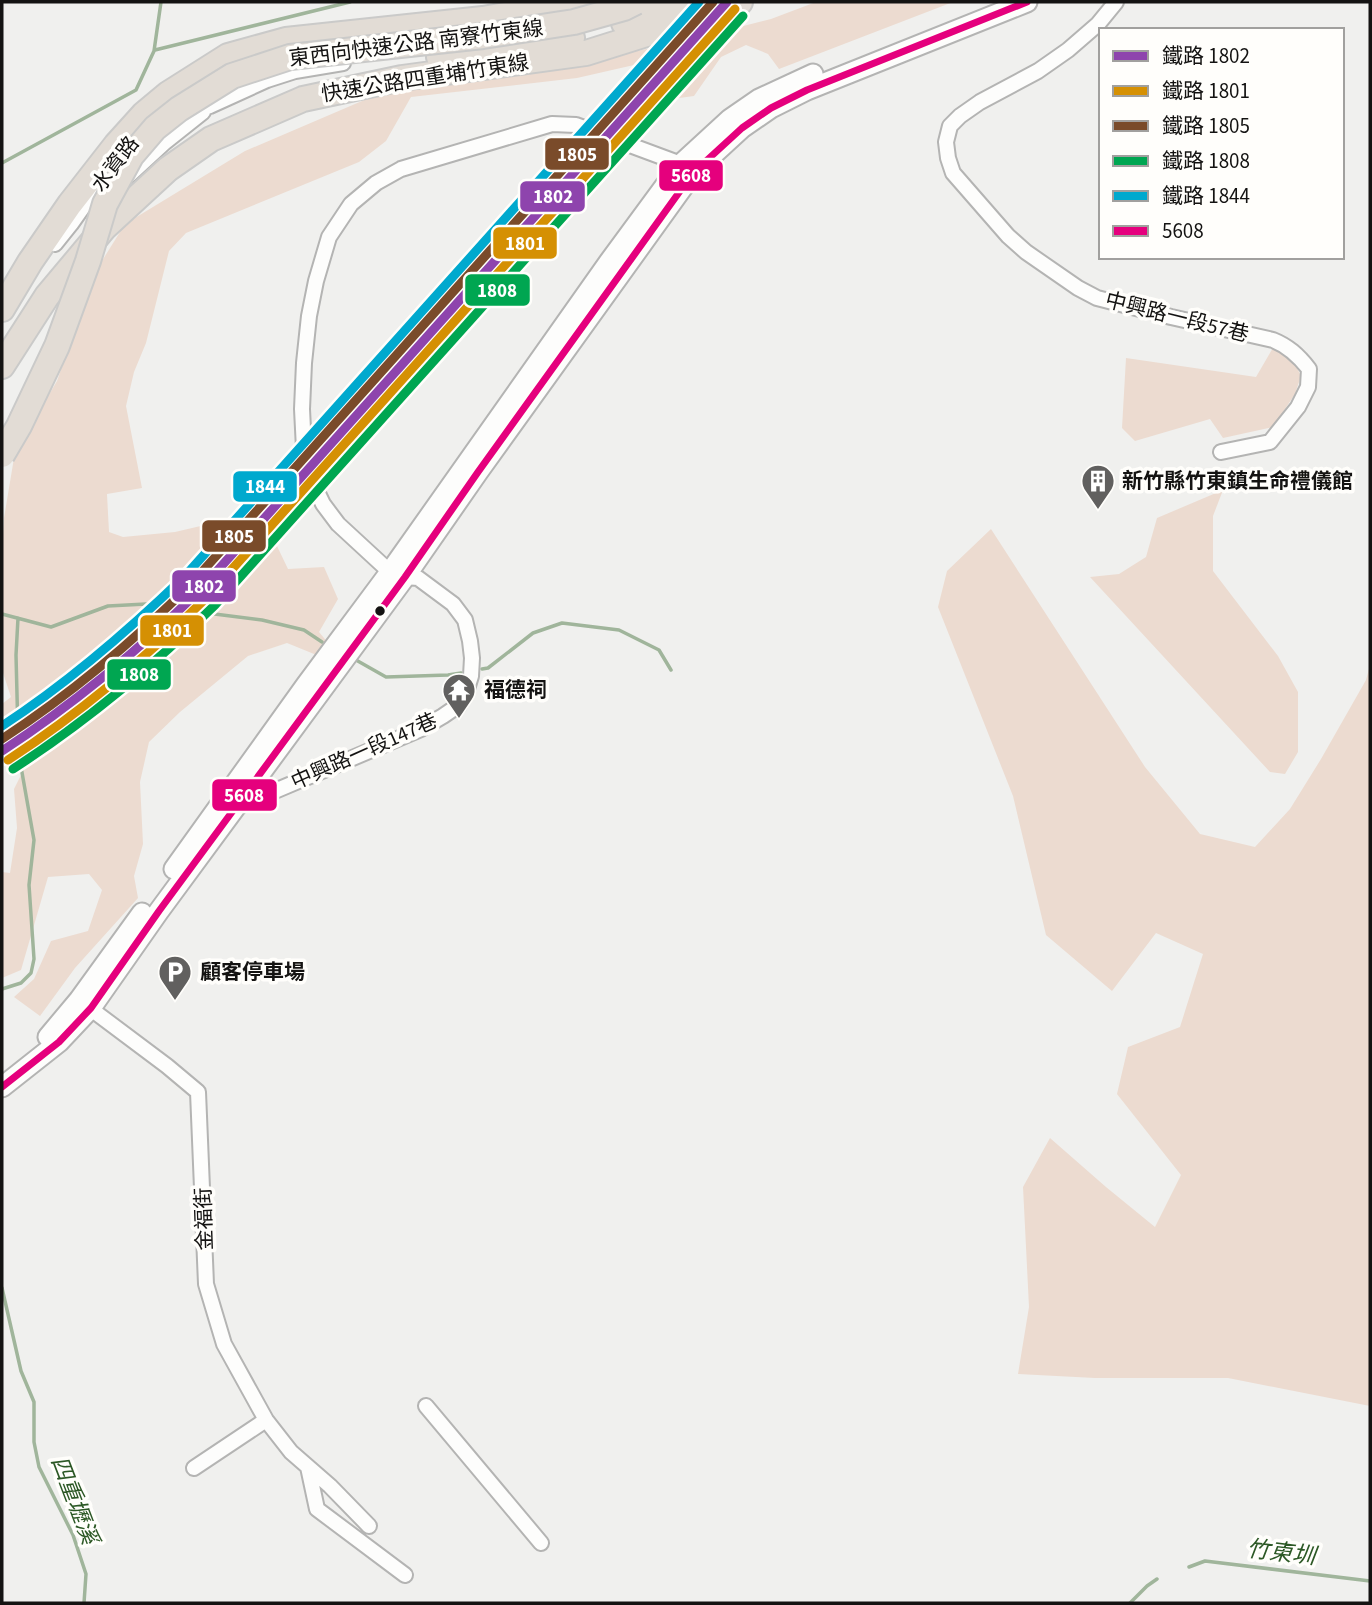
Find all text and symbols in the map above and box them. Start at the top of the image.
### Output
street label: 東西向快速公路 南寮竹東線 [287,13,545,73]
legend [1099,28,1344,259]
text: 鐵路 1802 [1162,41,1250,71]
street label: 快速公路四重埔竹東線 [319,47,531,109]
text: 鐵路 1801 [1162,76,1250,106]
text: 鐵路 1805 [1162,111,1250,141]
street label: 水資路 [84,130,146,198]
line badge: 1805 [544,137,610,171]
text: 1805 [557,142,597,169]
text: 鐵路 1808 [1162,146,1250,176]
line badge: 5608 [658,159,724,192]
text: 5608 [671,163,711,190]
line badge: 1802 [519,180,586,213]
text: 鐵路 1844 [1162,181,1250,211]
text: 1802 [533,184,573,211]
text: 5608 [1162,216,1204,246]
line badge: 1801 [492,226,558,260]
text: 1801 [505,231,545,258]
line badge: 1808 [464,273,531,307]
text: 1808 [477,278,517,305]
street label: 中興路一段57巷 [1102,285,1252,349]
building icon: 新竹縣竹東鎮生命禮儀館 [1079,462,1117,511]
place label: 新竹縣竹東鎮生命禮儀館 [1122,466,1353,496]
line badge: 1844 [232,470,298,503]
text: 1844 [245,474,285,501]
line badge: 1805 [201,519,267,553]
text: 1805 [214,524,254,551]
line badge: 1802 [171,569,237,603]
text: 1802 [184,574,224,601]
unlabelled marker [373,604,387,618]
line badge: 1801 [139,614,205,647]
text: 1801 [152,618,192,645]
line badge: 1808 [106,658,172,691]
text: 1808 [119,662,159,689]
temple icon: 福德祠 [440,671,478,720]
place label: 福德祠 [484,675,547,705]
street label: 中興路一段147巷 [286,705,442,797]
line badge: 5608 [211,778,278,812]
text: 5608 [224,783,264,810]
parking icon: 顧客停車場 [156,953,194,1002]
place label: 顧客停車場 [200,957,305,987]
street label: 金福街 [188,1187,220,1251]
water label: 四重壢溪 [43,1451,107,1552]
water label: 竹東圳 [1245,1532,1320,1573]

